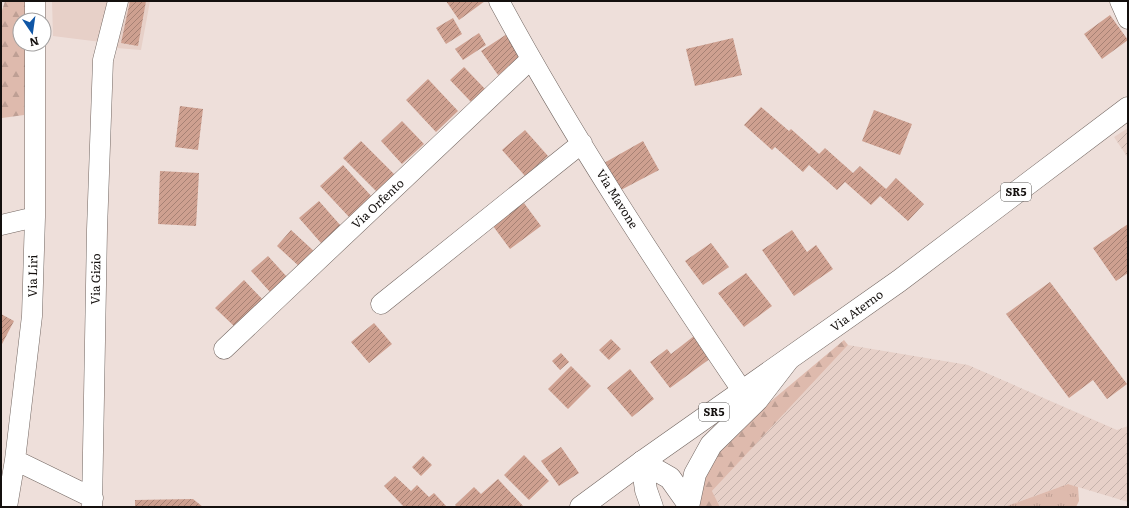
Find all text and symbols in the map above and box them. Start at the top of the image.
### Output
north arrow [12,12,52,52]
text: N [28,34,41,52]
street label: Via Mavone [592,165,643,232]
street label: Via Orfento [347,174,408,232]
road number: SR5 [1001,183,1031,201]
street label: Via Gizio [86,253,104,305]
street label: Via Liri [23,254,41,298]
street label: Via Aterno [826,285,887,335]
road number: SR5 [699,403,729,421]

